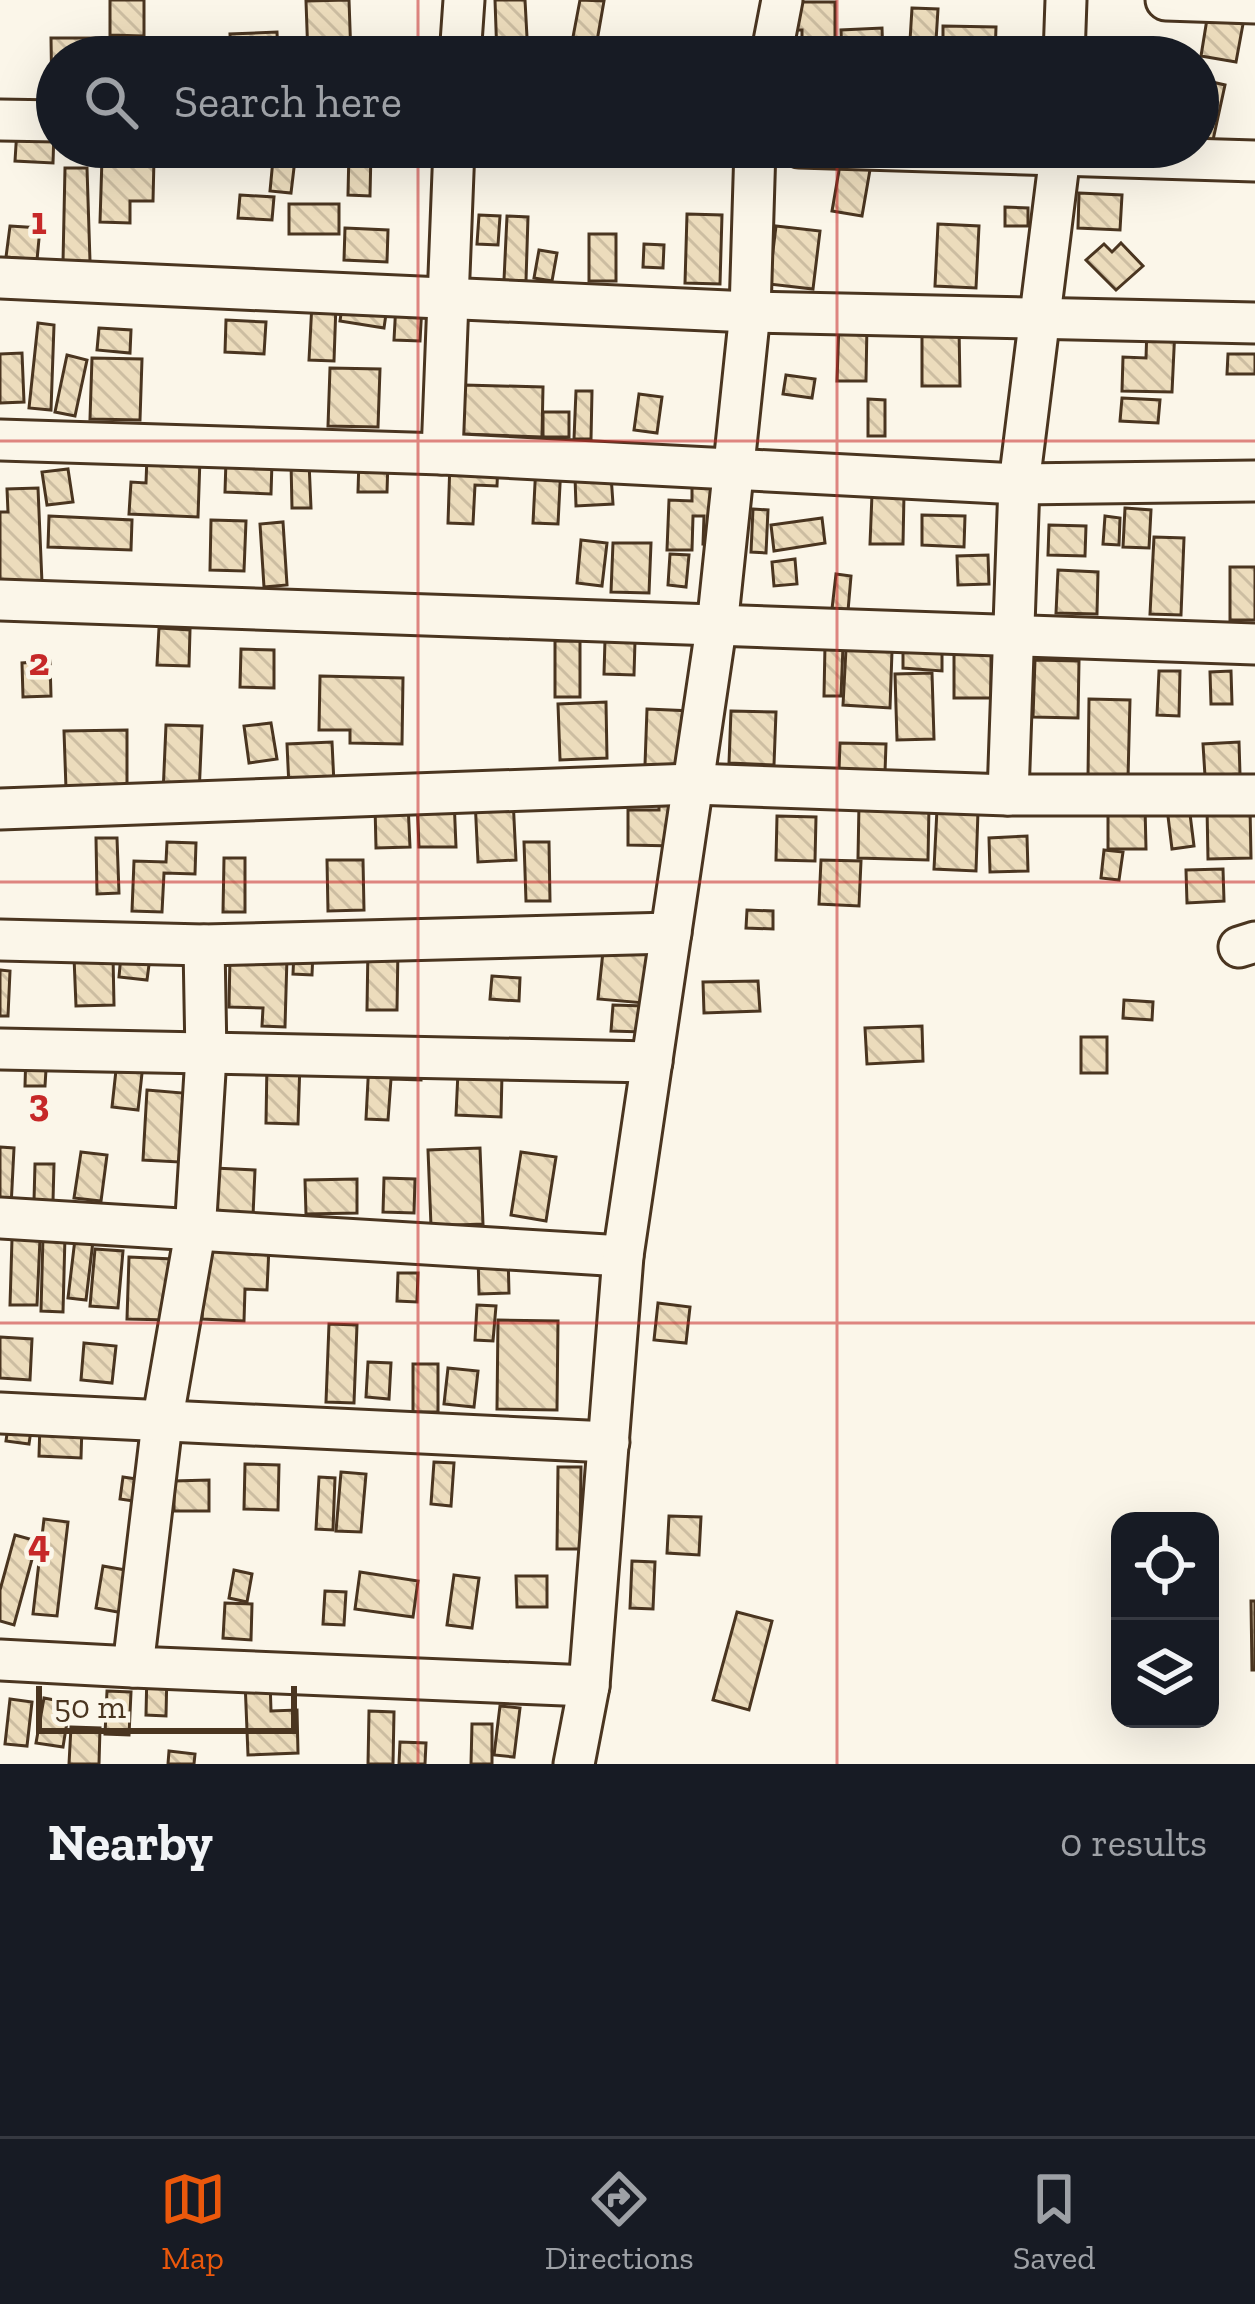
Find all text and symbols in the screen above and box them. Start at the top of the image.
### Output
search box [36,36,1219,168]
icon: search [78,69,144,135]
text: Search here [174,75,402,129]
text: 1 [31,197,47,244]
text: 2 [29,638,50,685]
text: 3 [29,1079,49,1126]
map controls [1111,1512,1219,1728]
button: locate [1111,1512,1219,1620]
text: 4 [28,1520,50,1567]
button: layers [1111,1620,1219,1728]
scale bar [36,1680,297,1733]
text: 50 m [54,1687,126,1726]
text: Nearby [48,1812,213,1873]
text: 0 results [1060,1819,1207,1866]
tab: Map [160,2166,226,2277]
tab: Directions [545,2166,694,2277]
tab: Saved [1013,2166,1095,2277]

